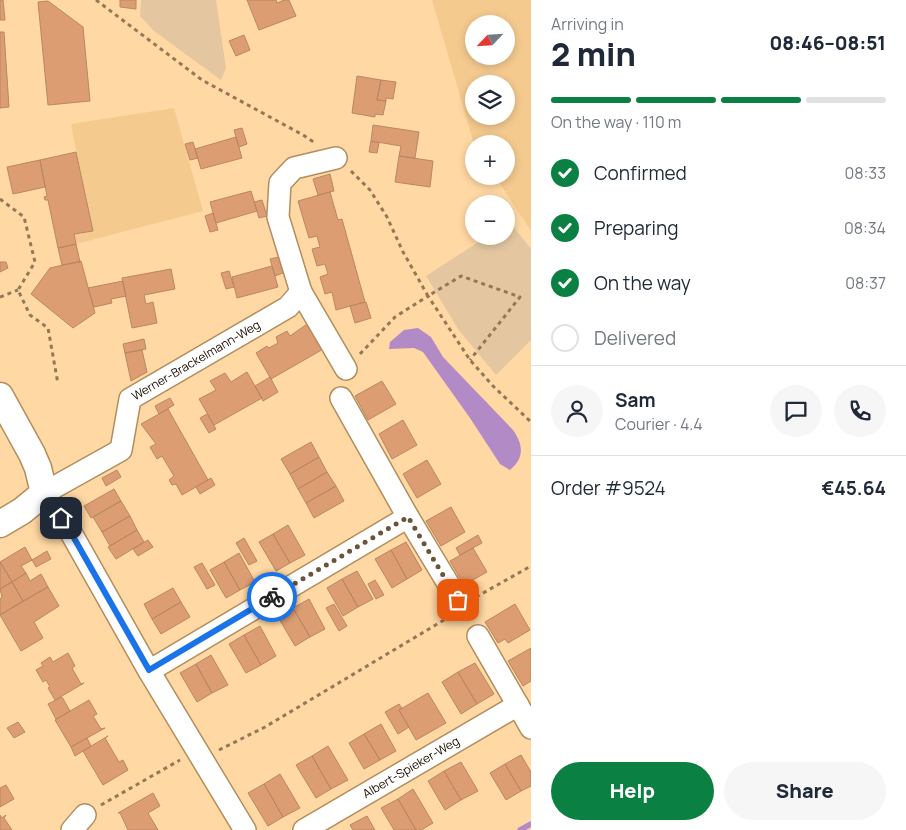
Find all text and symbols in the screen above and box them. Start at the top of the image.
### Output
text: Arriving in [551,13,624,35]
north arrow [465,15,515,65]
map controls [465,15,515,245]
text: 08:46–08:51 [770,30,886,56]
text: 2 min [551,32,636,76]
button: layers [465,75,515,125]
text: On the way · 110 m [551,111,681,133]
button: + [465,135,515,185]
icon: check [551,159,579,187]
text: Confirmed [594,160,687,186]
text: 08:33 [844,162,886,184]
button: − [465,195,515,245]
icon: check [551,214,579,242]
text: Preparing [594,215,679,241]
text: 08:34 [844,217,886,239]
icon: check [551,269,579,297]
text: On the way [594,270,691,296]
text: 08:37 [845,272,886,294]
street label: Werner-Brackelmann-Weg [128,316,263,404]
text: Delivered [594,325,676,351]
button: person [551,385,603,437]
button: chat [770,385,822,437]
button: phone [834,385,886,437]
text: Sam [615,387,656,413]
text: Courier · 4.4 [615,413,703,435]
text: Order #9524 [551,475,666,501]
text: €45.64 [822,475,886,501]
pin [40,497,82,539]
icon: home [47,504,75,532]
courier [247,572,297,622]
pin [437,579,479,621]
icon: bike [258,583,286,611]
icon: bag [444,586,472,614]
street label: Albert-Spieker-Weg [359,732,462,802]
button: Help [551,762,714,820]
button: Share [724,762,886,820]

